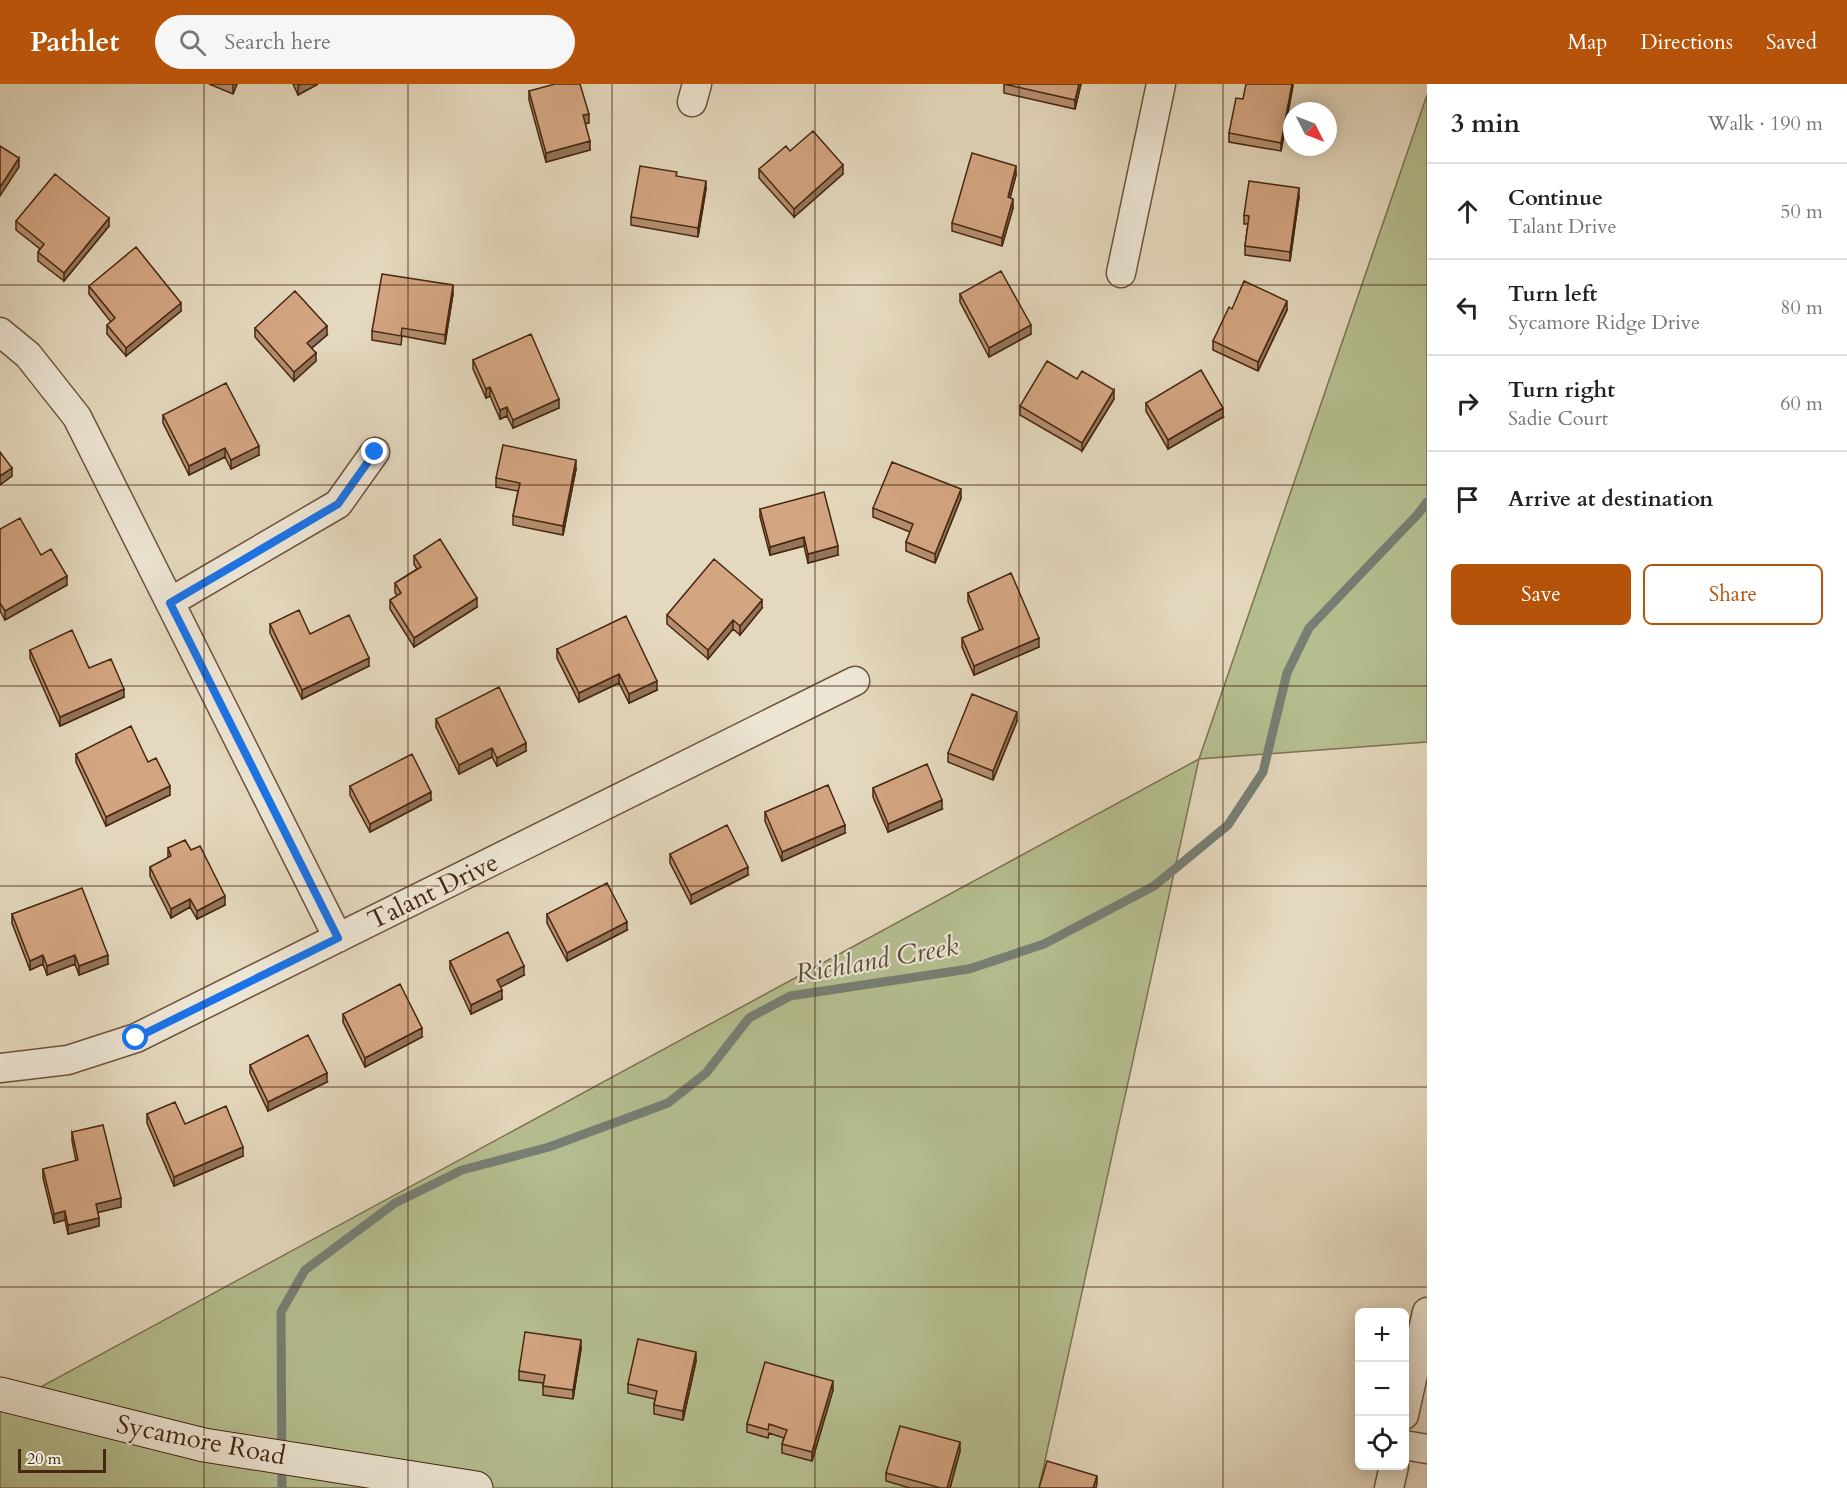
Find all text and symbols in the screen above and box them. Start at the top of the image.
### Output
search box [155,15,575,69]
text: Pathlet [30,23,119,61]
icon: search [176,26,209,59]
text: Search here [224,27,331,57]
text: Map [1567,28,1607,57]
text: Directions [1640,28,1733,57]
text: Saved [1766,28,1817,57]
north arrow [1283,102,1337,156]
text: 3 min [1451,106,1520,141]
text: Walk · 190 m [1708,110,1823,137]
text: Continue [1508,183,1603,213]
icon: ahead [1451,195,1484,228]
text: 50 m [1780,198,1823,225]
text: Talant Drive [1508,213,1616,240]
text: Turn left [1508,279,1597,309]
icon: left [1451,291,1484,324]
text: 80 m [1780,294,1823,321]
text: Sycamore Ridge Drive [1508,309,1700,336]
text: Turn right [1508,375,1615,405]
icon: right [1451,387,1484,420]
text: 60 m [1780,390,1823,417]
text: Sadie Court [1508,405,1608,432]
route end [361,438,387,464]
icon: arrive [1451,483,1484,516]
text: Arrive at destination [1508,484,1713,514]
button: Save [1451,564,1631,625]
button: Share [1643,564,1823,625]
street label: Talant Drive [362,844,504,938]
water label: Richland Creek [793,927,962,993]
route start [122,1024,148,1050]
map controls [1355,1308,1409,1470]
button: + [1355,1308,1409,1362]
button: − [1355,1362,1409,1416]
street label: Sycamore Road [114,1406,289,1474]
button: locate [1355,1416,1409,1470]
scale bar [18,1446,106,1474]
text: 20 m [27,1448,61,1470]

